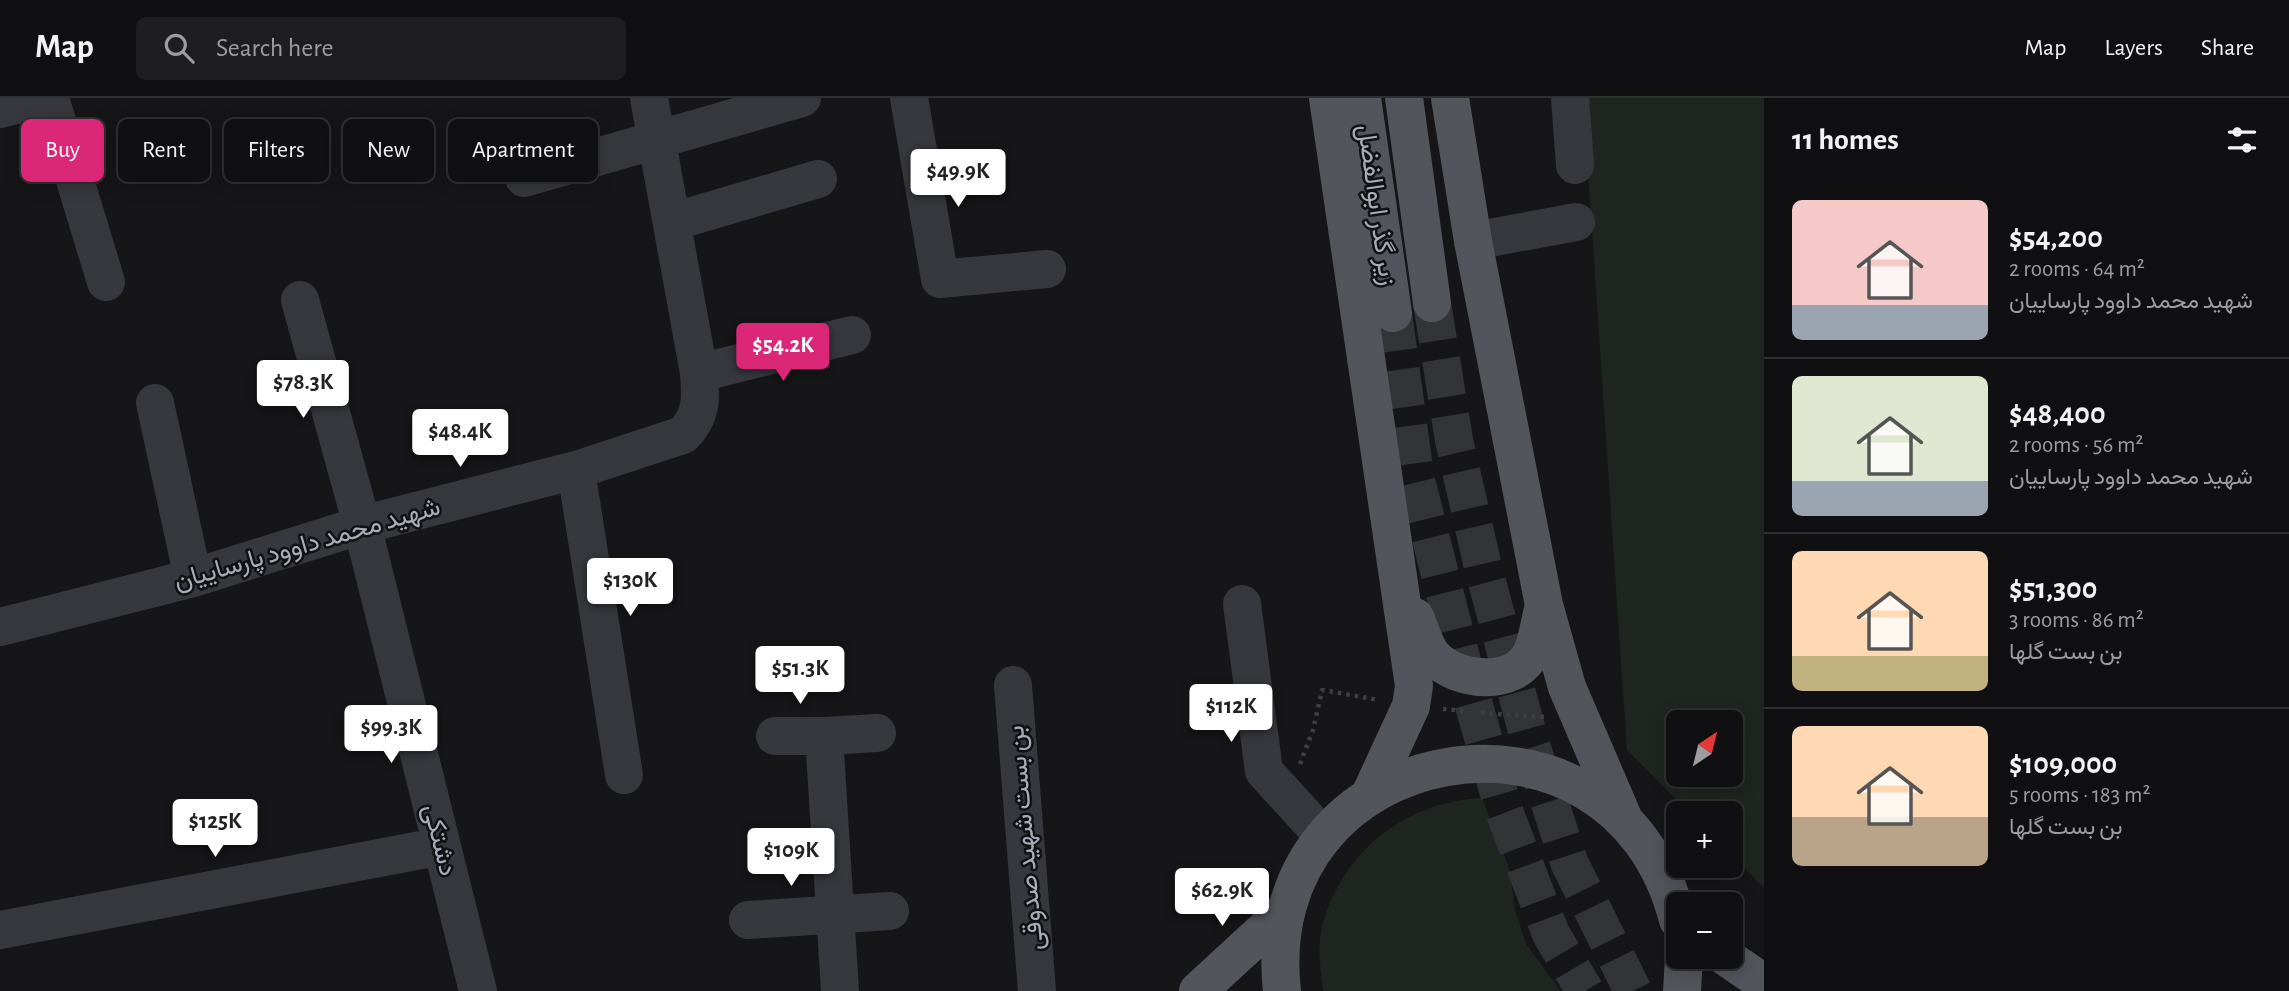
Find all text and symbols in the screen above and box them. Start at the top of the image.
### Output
search box [136,17,626,80]
icon: search [160,29,198,67]
text: Map [35,31,94,64]
text: Search here [216,35,334,61]
text: Map [2024,36,2066,60]
text: Layers [2104,36,2163,60]
text: Share [2201,36,2254,60]
chip: Buy [21,119,104,182]
chip: Rent [118,119,210,182]
chip: Filters [224,119,329,182]
chip: New [343,119,434,182]
chip: Apartment [448,119,598,182]
icon: filters [2223,121,2261,159]
street label: زیر گذر ابوالفضل [1351,123,1401,287]
text: 11 homes [1792,125,1899,155]
pin: $49.9K [901,150,1015,209]
text: $49.9K [927,160,989,183]
text: $54,200 [2009,223,2103,253]
icon: home [1848,228,1932,312]
text: 2 rooms · 64 m² [2009,258,2145,281]
text: شهید محمد داوود پارساییان [2009,290,2253,313]
pin: $54.2K [726,324,840,383]
text: $54.2K [752,334,814,357]
pin: $78.3K [246,360,360,420]
text: $78.3K [273,371,333,394]
text: $48,400 [2009,399,2106,429]
icon: home [1848,404,1932,488]
pin: $48.4K [403,410,517,469]
text: $48.4K [428,420,492,443]
text: 2 rooms · 56 m² [2009,434,2143,457]
text: شهید محمد داوود پارساییان [2009,466,2253,489]
street label: شهید محمد داوود پارساییان [171,493,444,598]
pin: $130K [581,559,679,618]
text: $130K [603,569,657,592]
text: $51,300 [2009,574,2097,604]
icon: home [1848,579,1932,663]
text: 3 rooms · 86 m² [2009,609,2144,632]
text: بن بست گلها [2009,641,2123,664]
pin: $51.3K [743,646,857,706]
text: $51.3K [771,657,829,680]
pin: $112K [1182,684,1280,744]
text: $112K [1205,695,1257,718]
pin: $99.3K [334,706,448,765]
north arrow [1666,710,1743,788]
map controls [1666,710,1743,969]
text: $99.3K [360,716,422,739]
street label: بن بست شهید صدوقی [1002,724,1050,952]
text: $109,000 [2009,749,2117,779]
icon: home [1848,754,1932,838]
text: 5 rooms · 183 m² [2009,784,2150,807]
pin: $125K [166,800,264,859]
street label: دشتکی [417,801,461,879]
button: + [1666,801,1743,878]
text: $125K [189,810,241,833]
text: بن بست گلها [2009,816,2123,839]
pin: $109K [742,828,840,888]
text: $109K [763,839,819,862]
pin: $62.9K [1165,868,1279,928]
text: $62.9K [1191,879,1253,902]
button: − [1666,892,1743,969]

